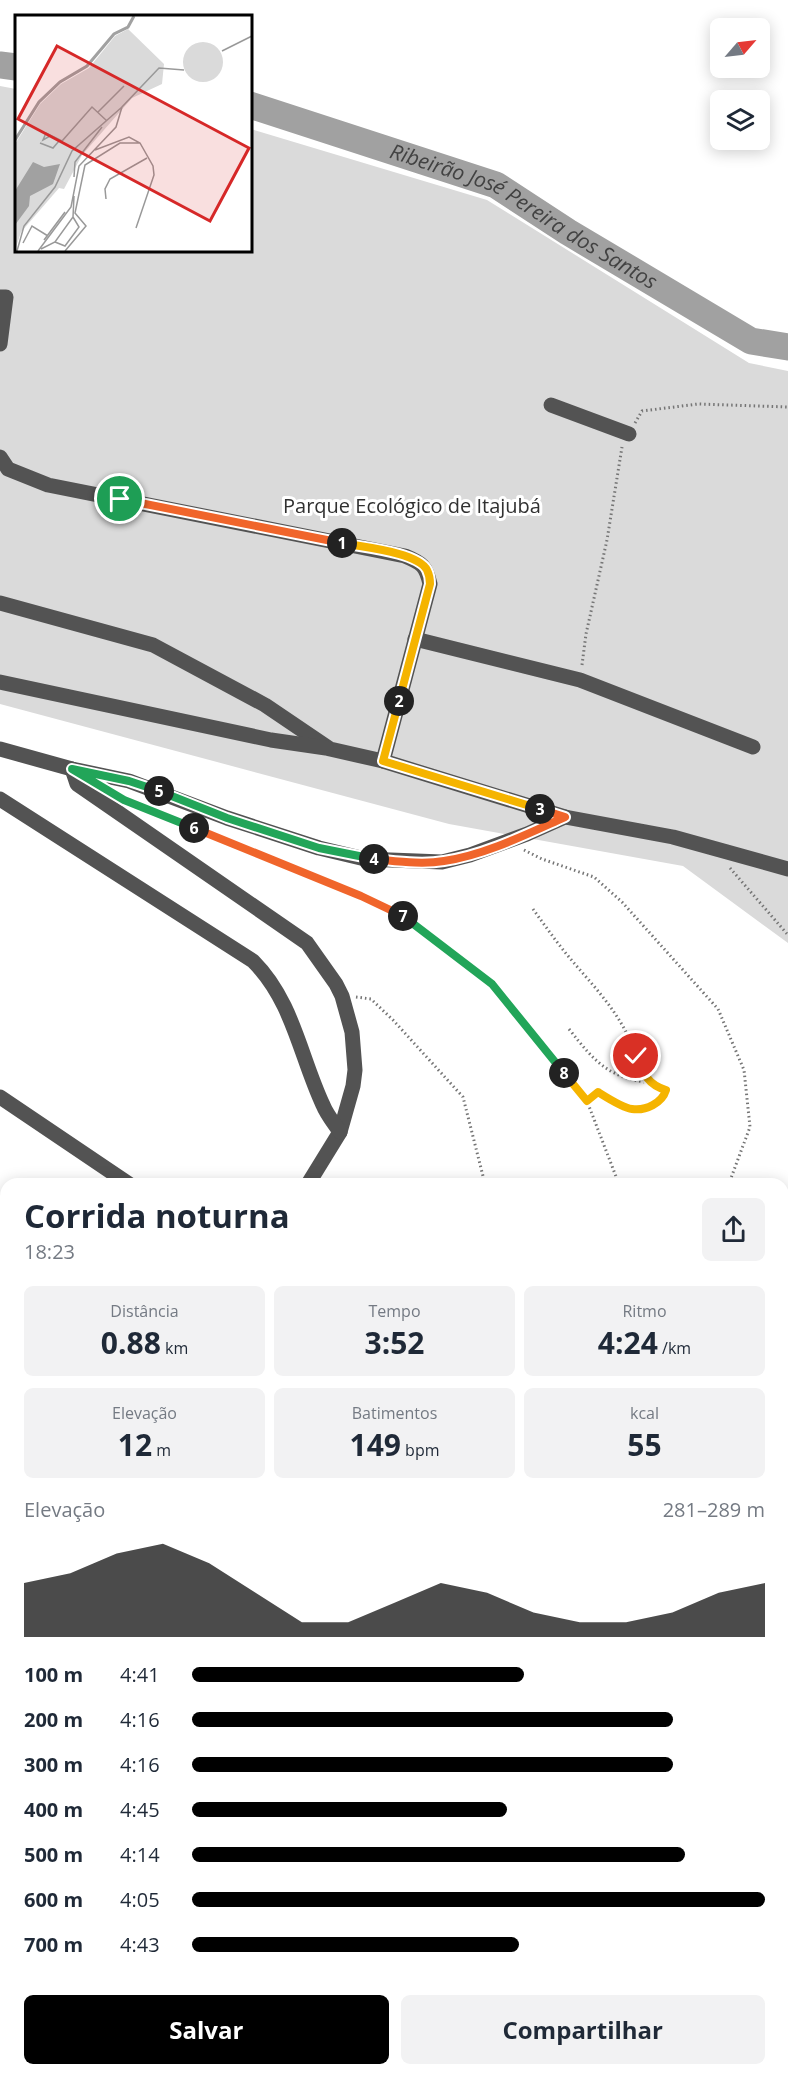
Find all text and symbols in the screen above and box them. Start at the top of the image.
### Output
inset map [15,15,252,252]
north arrow [710,18,770,78]
map controls [710,18,770,150]
button: layers [710,90,770,150]
water label: Ribeirão José Pereira dos Santos [387,136,663,295]
pin [94,473,145,524]
icon: arrive [103,482,136,515]
park label: Parque Ecológico de Itajubá [283,492,541,519]
pin: 1 [327,528,357,558]
text: 1 [337,532,347,554]
pin: 2 [384,686,414,716]
text: 2 [394,690,404,712]
pin: 5 [144,776,174,806]
text: 5 [154,780,164,802]
pin: 3 [525,794,555,824]
text: 3 [535,798,545,820]
pin: 6 [179,813,209,843]
text: 6 [189,817,199,839]
pin: 4 [359,844,389,874]
text: 4 [369,848,379,870]
pin: 7 [388,901,418,931]
text: 7 [398,905,408,927]
pin [610,1030,661,1081]
icon: check [619,1039,652,1072]
pin: 8 [549,1058,579,1088]
text: 8 [559,1062,569,1084]
text: Corrida noturna [24,1193,290,1238]
button: share [702,1198,765,1261]
text: 18:23 [24,1238,75,1265]
text: Distância [110,1300,179,1322]
text: Tempo [368,1300,421,1322]
text: Ritmo [622,1300,667,1322]
text: 0.88 [101,1322,161,1363]
text: 3:52 [364,1322,425,1363]
text: 4:24 [598,1322,658,1363]
text: km [161,1337,188,1359]
text: /km [658,1337,691,1359]
text: Elevação [112,1402,177,1424]
text: Batimentos [352,1402,437,1424]
text: kcal [630,1402,659,1424]
text: 12 [118,1424,152,1465]
text: 149 [349,1424,401,1465]
text: 55 [627,1424,662,1465]
text: m [152,1439,171,1461]
text: bpm [401,1439,440,1461]
text: Elevação [24,1496,105,1523]
text: 281–289 m [663,1496,765,1523]
text: 100 m [24,1661,83,1688]
text: 4:41 [120,1661,160,1688]
text: 200 m [24,1706,83,1733]
text: 4:16 [120,1706,160,1733]
text: 300 m [24,1751,83,1778]
text: 4:16 [120,1751,160,1778]
text: 400 m [24,1796,83,1823]
text: 4:45 [120,1796,160,1823]
text: 500 m [24,1841,83,1868]
text: 4:14 [120,1841,160,1868]
text: 600 m [24,1886,83,1913]
text: 4:05 [120,1886,160,1913]
text: 700 m [24,1931,83,1958]
text: 4:43 [120,1931,160,1958]
button: Salvar [24,1995,389,2064]
button: Compartilhar [401,1995,765,2064]

